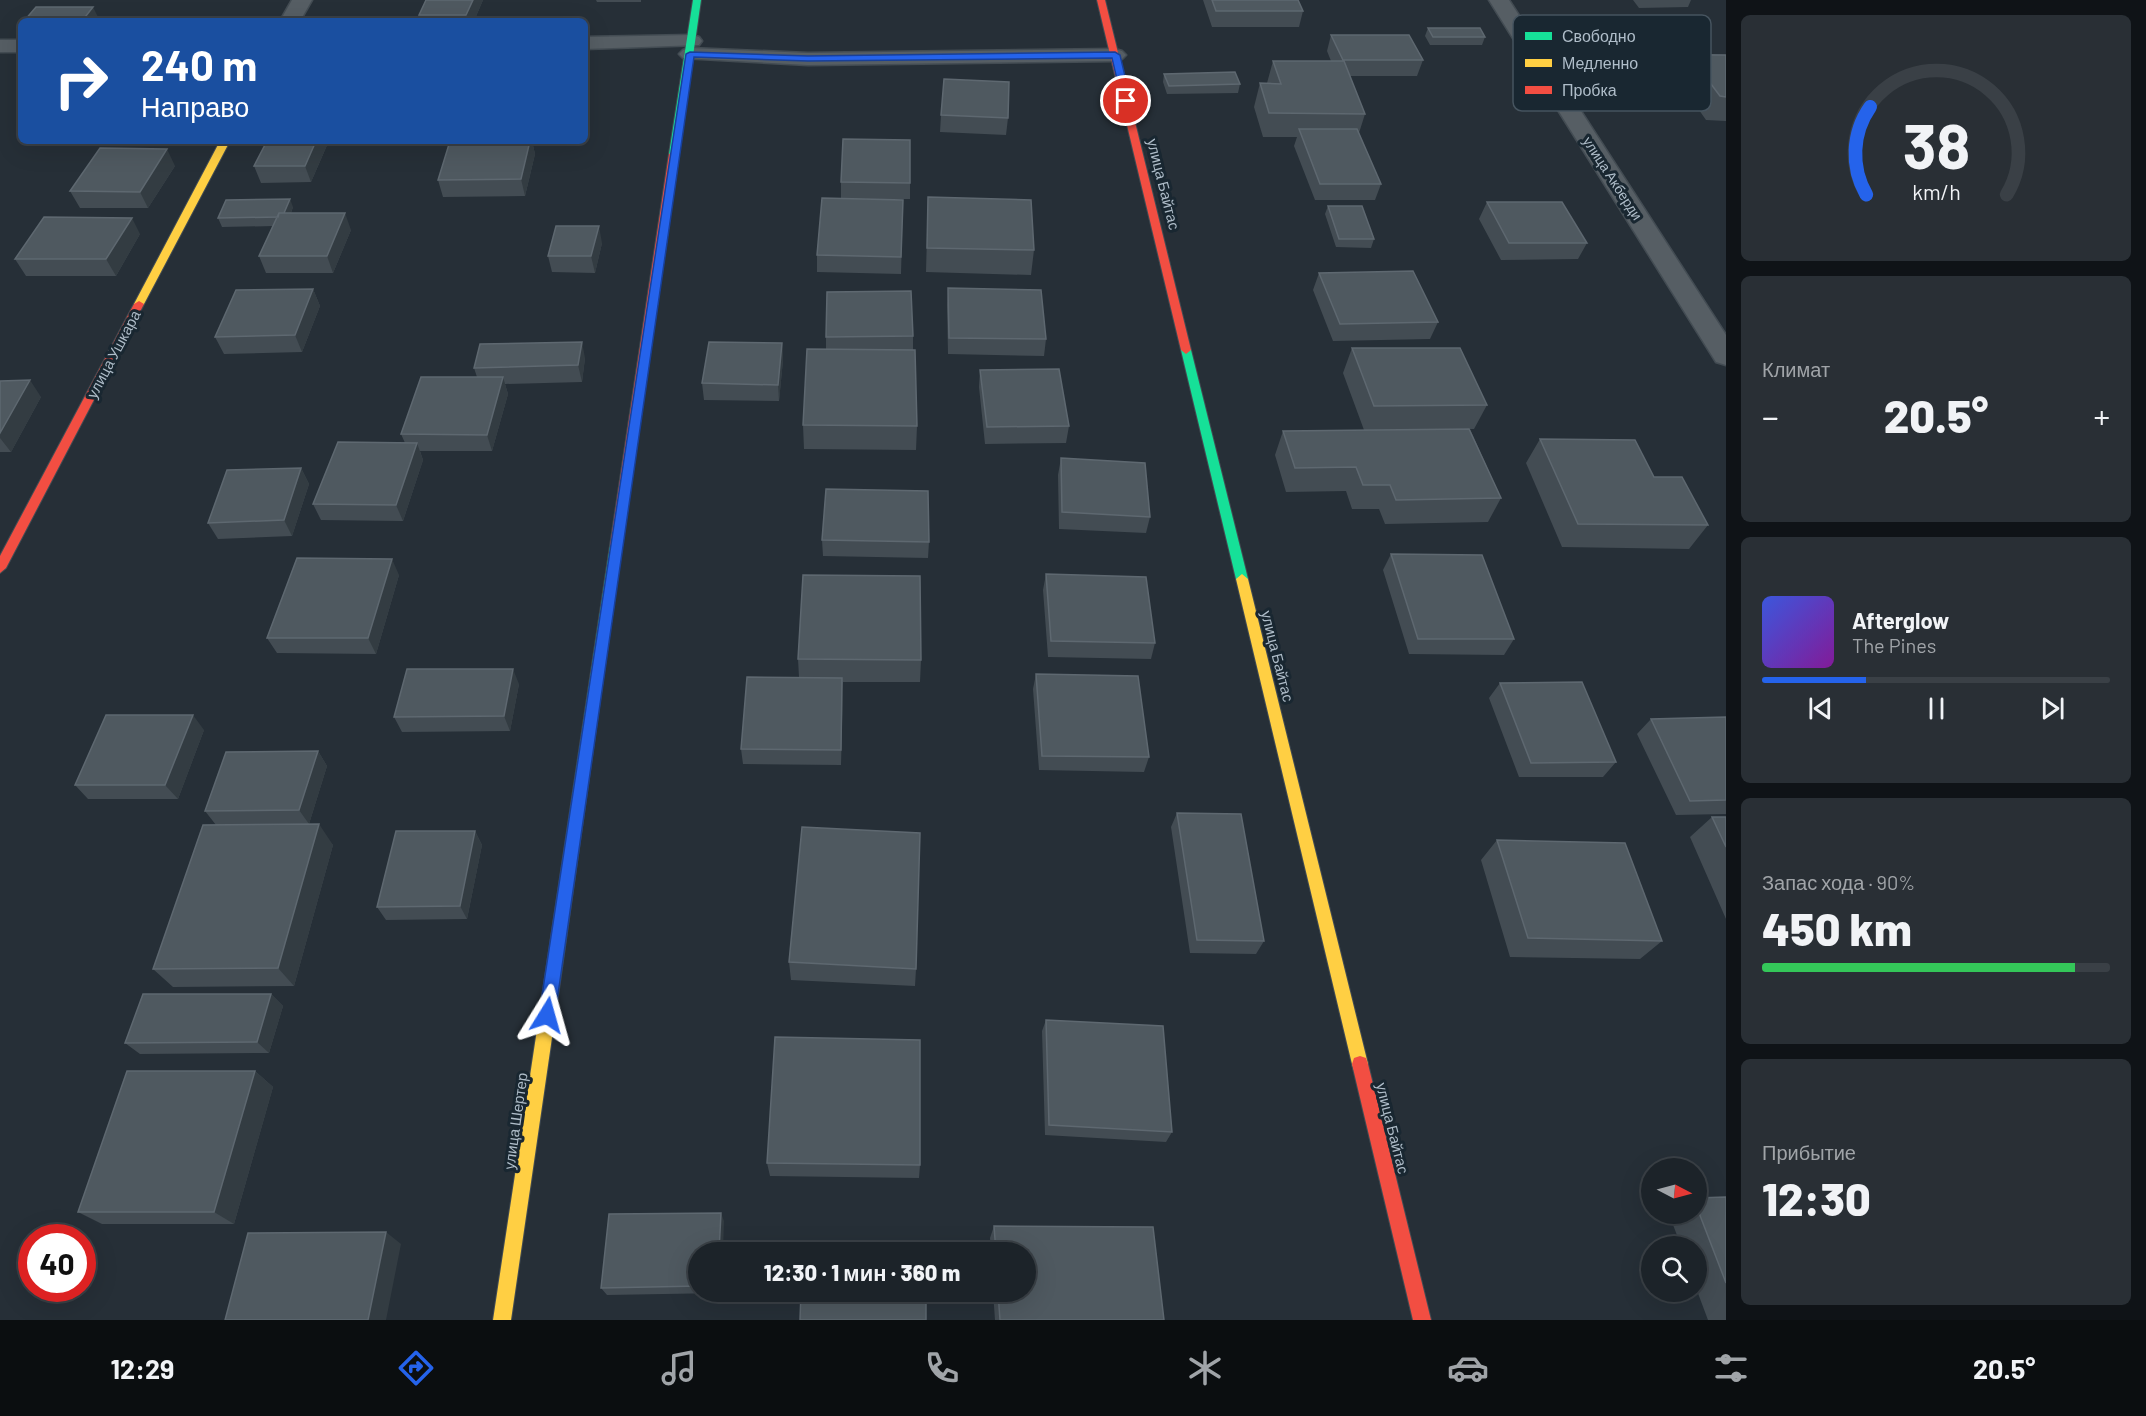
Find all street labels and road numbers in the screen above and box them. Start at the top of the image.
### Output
street label: улица Акберди [1580,133,1646,223]
street label: улица Байтас [1144,137,1184,232]
street label: улица Ушкара [82,306,144,401]
street label: улица Байтас [1258,609,1298,704]
street label: улица Шертер [499,1071,531,1171]
street label: улица Байтас [1373,1081,1413,1176]

